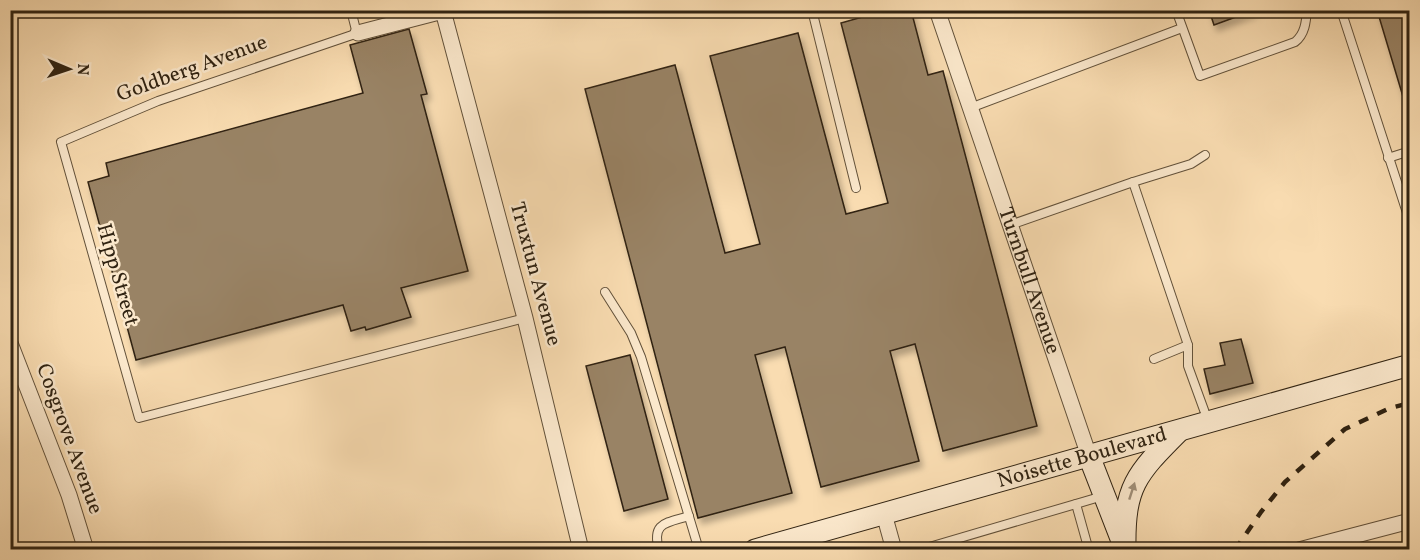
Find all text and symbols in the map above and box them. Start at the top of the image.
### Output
street label: Goldberg Avenue [113,28,271,110]
north arrow [39,39,99,99]
text: N [71,63,93,76]
street label: Truxtun Avenue [502,199,568,349]
street label: Turnbull Avenue [991,203,1068,358]
street label: Hipp Street [89,220,145,330]
street label: Cosgrove Avenue [28,360,110,518]
street label: Noisette Boulevard [994,420,1170,495]
one-way arrow [1128,482,1137,500]

